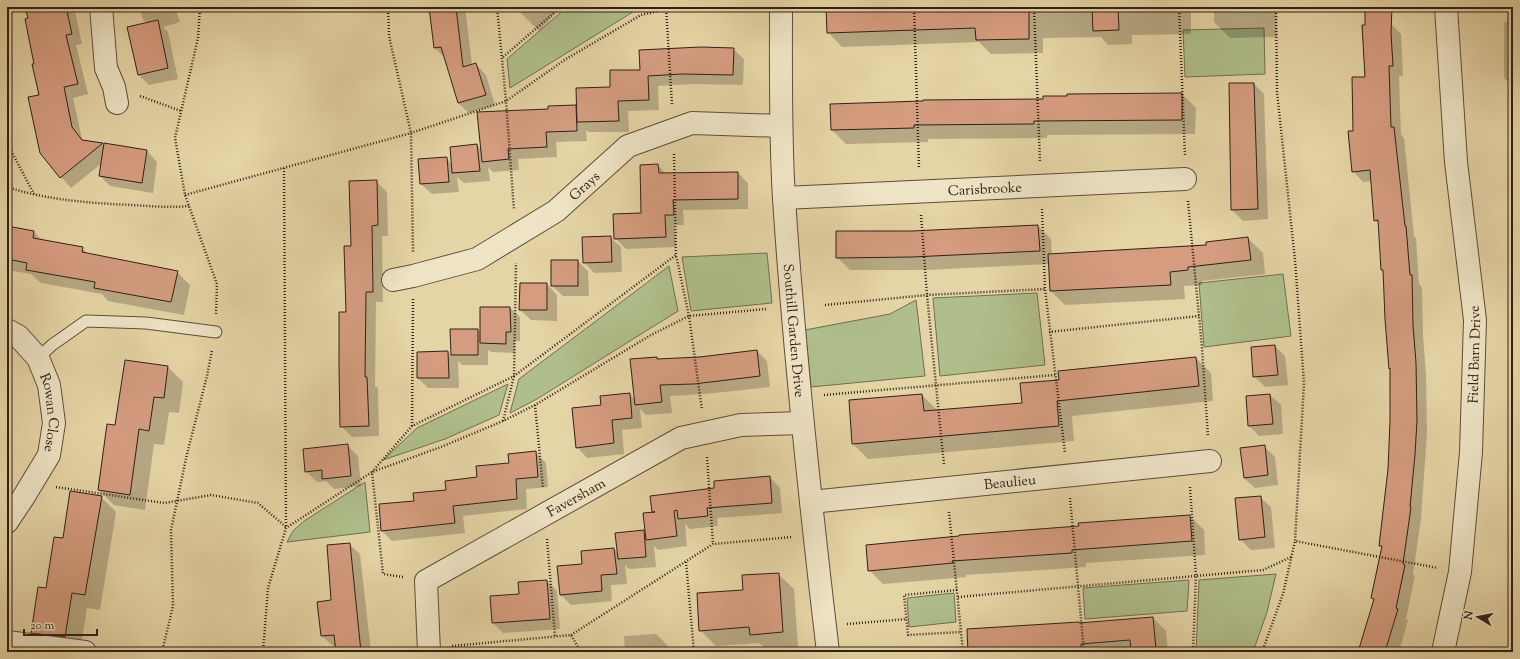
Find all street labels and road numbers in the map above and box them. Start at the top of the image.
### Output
street label: Grays [566,168,605,206]
street label: Carisbrooke [947,179,1022,202]
street label: Southill Garden Drive [777,263,808,398]
street label: Field Barn Drive [1464,304,1487,404]
street label: Rowan Close [33,371,63,453]
street label: Beaulieu [983,471,1037,496]
street label: Faversham [544,474,610,523]

